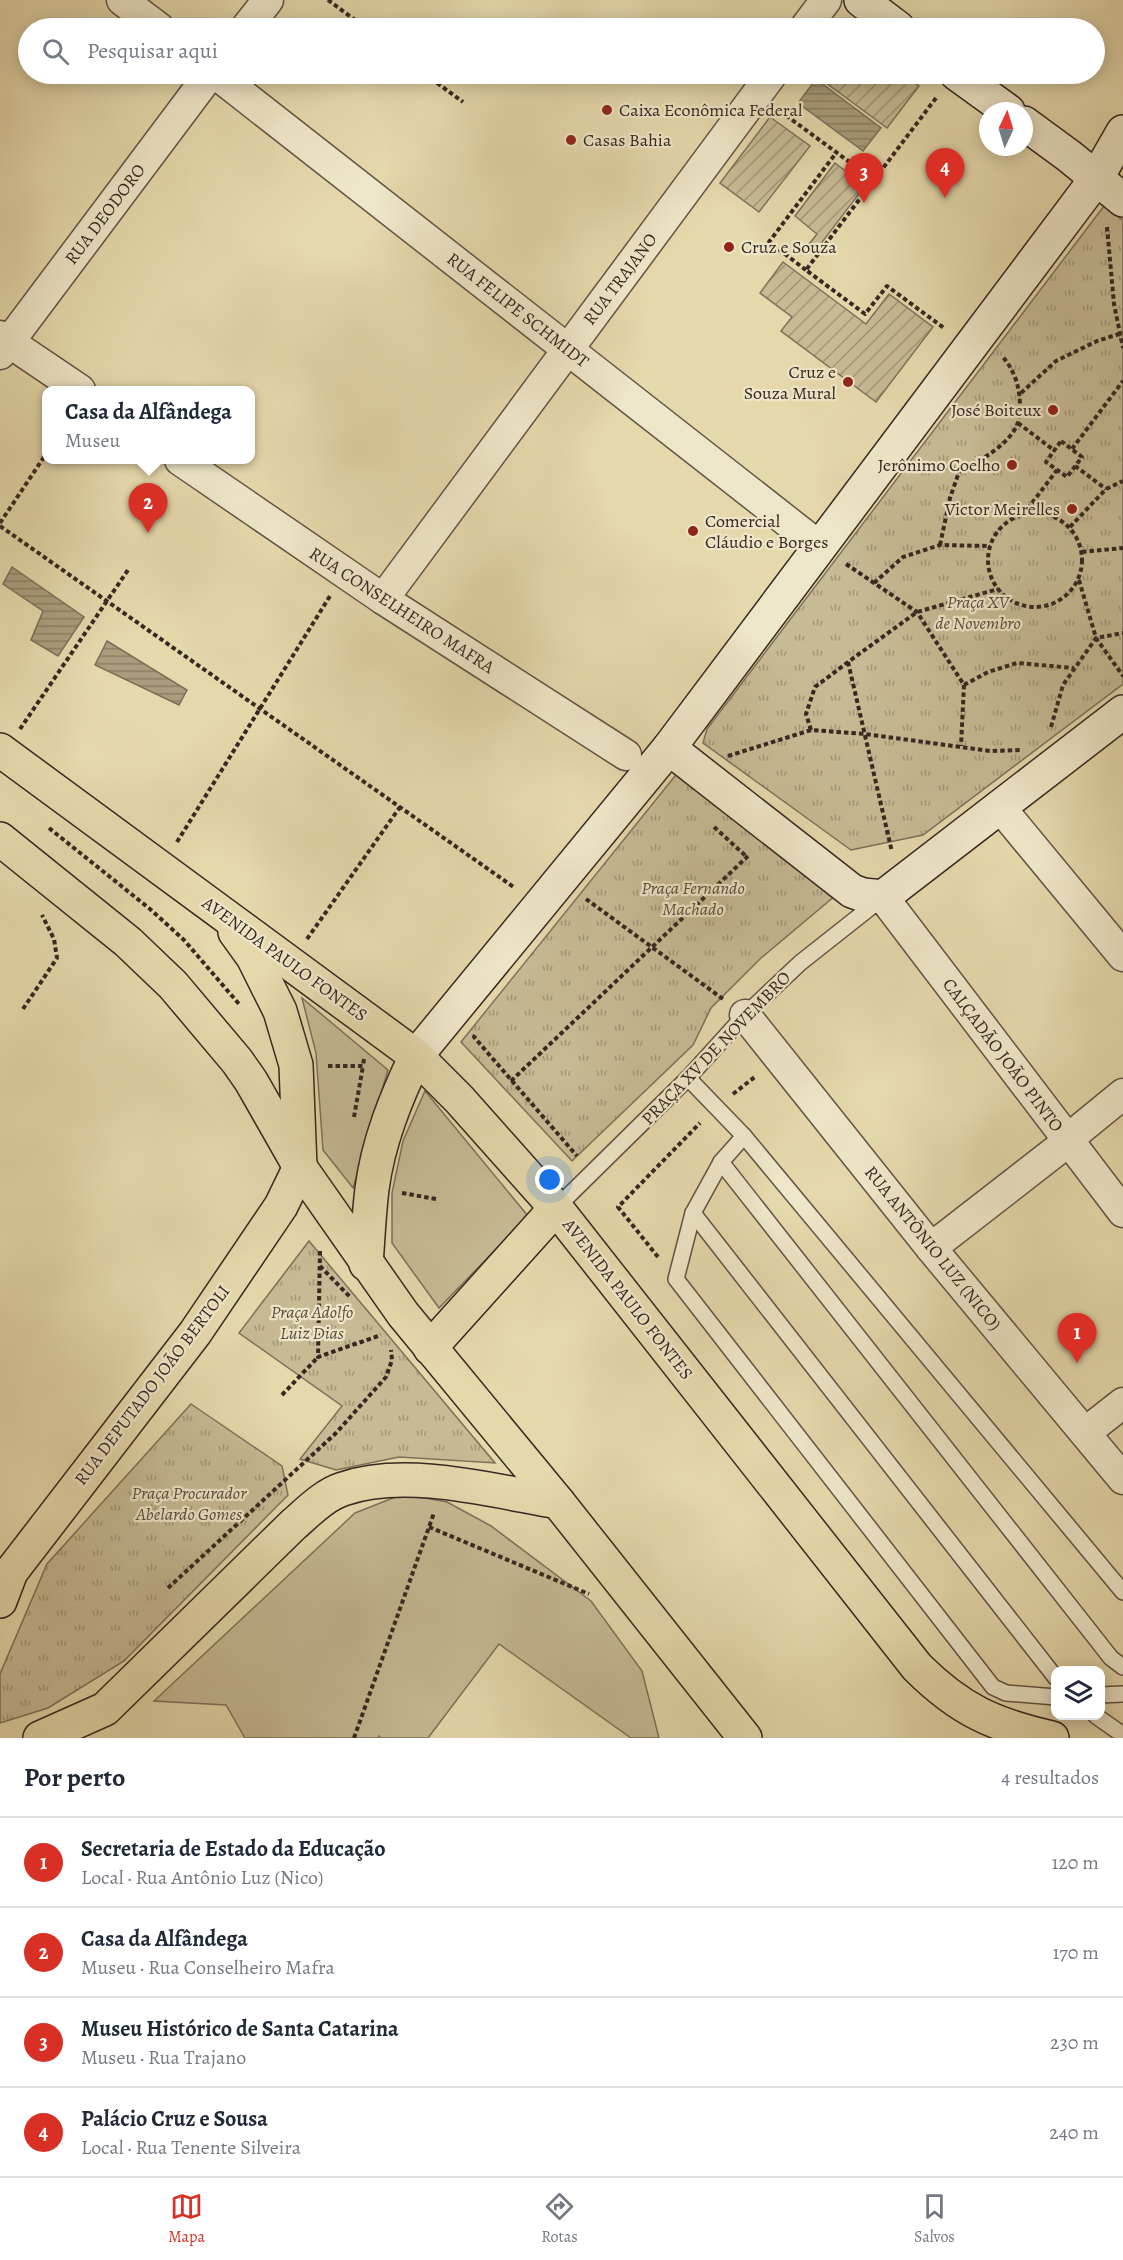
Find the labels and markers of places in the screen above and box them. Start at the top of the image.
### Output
place label: Caixa Econômica Federal [619,98,803,122]
marker: Caixa Econômica Federal [600,103,614,117]
place label: Casas Bahia [583,128,672,152]
marker: Casas Bahia [564,133,578,147]
pin: 4 [926,148,964,198]
pin: 3 [844,154,884,203]
place label: Cruz e Souza [741,235,837,259]
marker: Cruz e Souza [722,240,736,254]
place label: Cruz e Souza Mural [744,360,837,405]
marker: Cruz e Souza Mural [841,375,855,389]
place label: José Boiteux [951,398,1041,422]
marker: José Boiteux [1046,403,1060,417]
place label: Jerônimo Coelho [878,453,1000,477]
marker: Jerônimo Coelho [1005,458,1019,472]
pin: 2 [128,484,168,533]
place label: Victor Meirelles [944,497,1060,521]
marker: Victor Meirelles [1065,502,1079,516]
place label: Comercial Cláudio e Borges [705,509,828,554]
marker: Comercial Cláudio e Borges [686,524,700,538]
pin: 1 [1058,1314,1096,1363]

